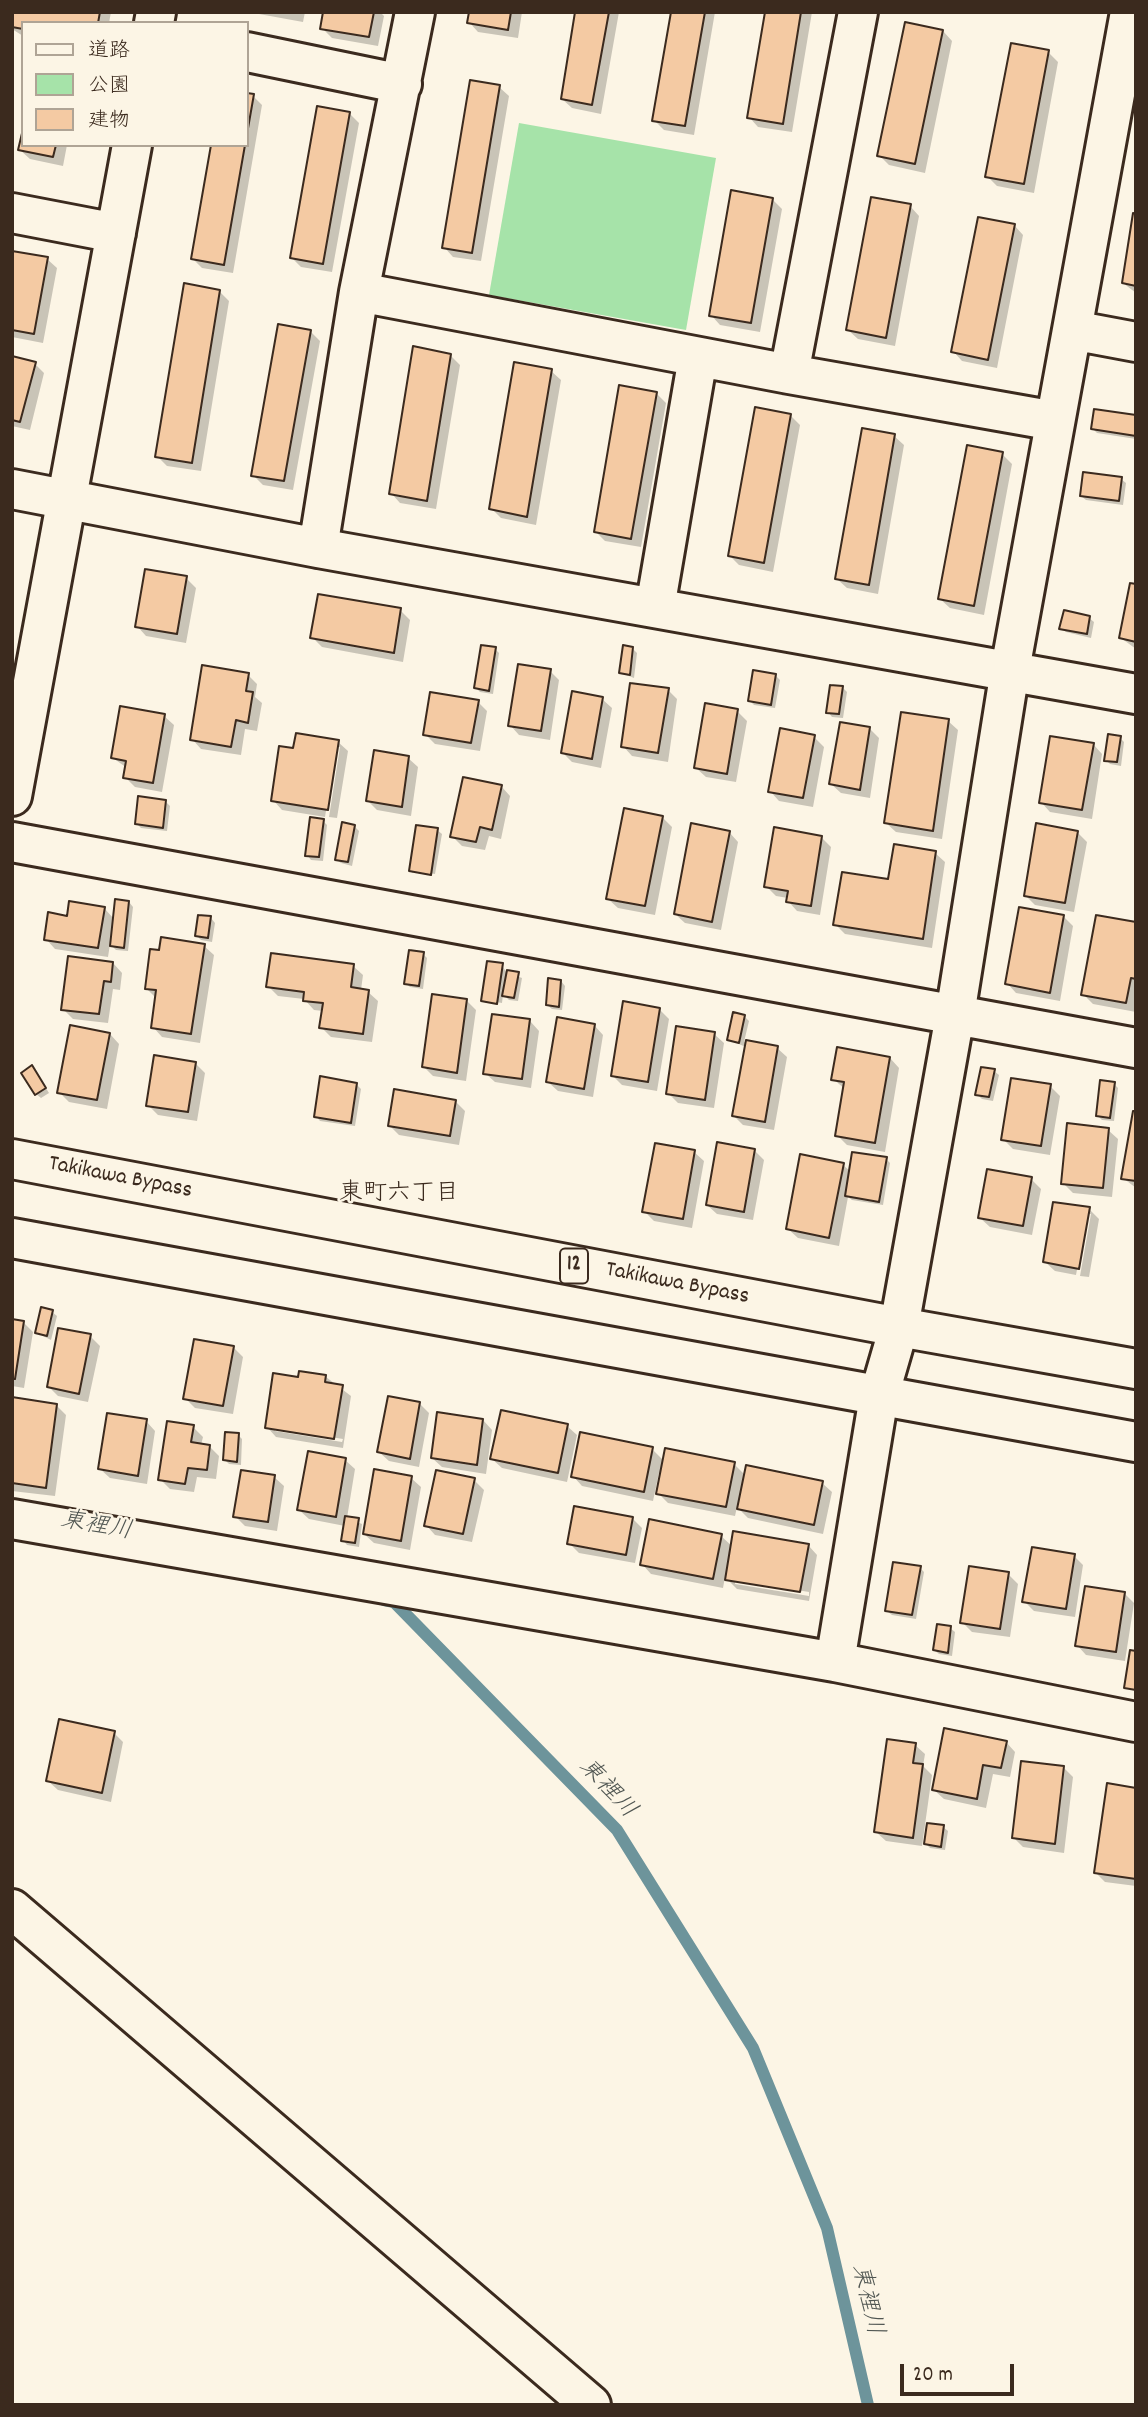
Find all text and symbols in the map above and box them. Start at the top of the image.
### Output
legend [21,21,248,147]
text: 道路 [88,37,130,67]
text: 公園 [88,72,130,102]
text: 建物 [88,107,130,137]
street label: Takikawa Bypass [46,1152,194,1206]
district label: 東町六丁目 [339,1182,459,1210]
road number: 12 [560,1248,588,1284]
street label: Takikawa Bypass [603,1258,751,1312]
water label: 東裡川 [58,1508,134,1548]
water label: 東裡川 [571,1754,641,1826]
water label: 東裡川 [843,2262,887,2338]
scale bar [903,2350,1017,2394]
text: 20 m [913,2361,953,2391]

